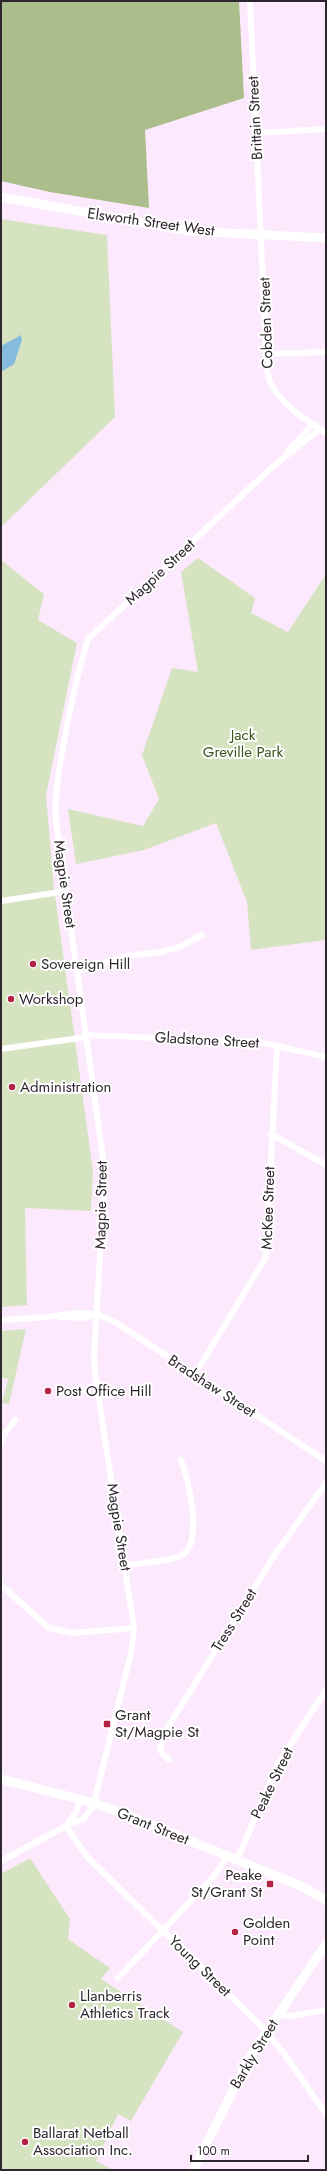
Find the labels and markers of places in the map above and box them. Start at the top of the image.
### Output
place label: Sovereign Hill [41,953,130,975]
marker: Sovereign Hill [28,959,38,969]
place label: Workshop [19,988,84,1010]
marker: Workshop [6,994,16,1004]
place label: Administration [20,1076,111,1098]
marker: Administration [7,1082,17,1092]
place label: Post Office Hill [56,1380,151,1402]
marker: Post Office Hill [43,1386,53,1396]
place label: Grant St/Magpie St [115,1704,199,1743]
marker: Grant St/Magpie St [102,1719,112,1729]
place label: Peake St/Grant St [191,1864,262,1903]
marker: Peake St/Grant St [265,1879,275,1889]
place label: Golden Point [243,1912,290,1951]
marker: Golden Point [230,1927,240,1937]
place label: Llanberris Athletics Track [80,1985,170,2024]
marker: Llanberris Athletics Track [67,2000,77,2010]
place label: Ballarat Netball Association Inc. [33,2122,133,2161]
marker: Ballarat Netball Association Inc. [20,2137,30,2147]

